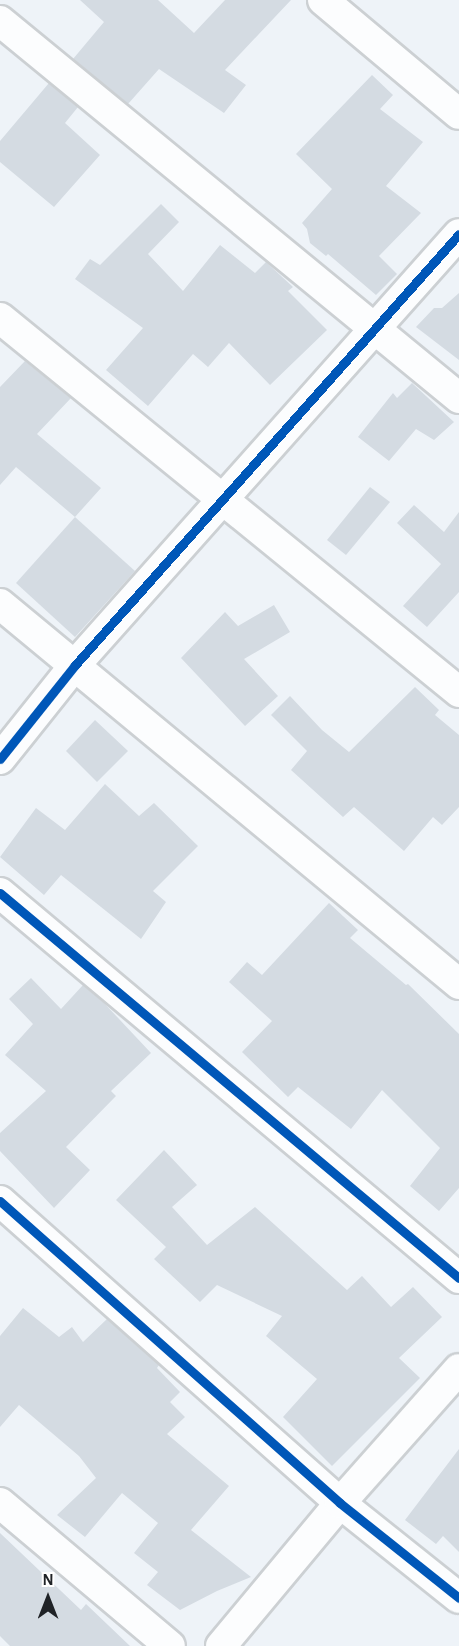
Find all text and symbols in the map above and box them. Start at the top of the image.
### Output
north arrow [18,1568,78,1628]
text: N [42,1572,54,1588]

